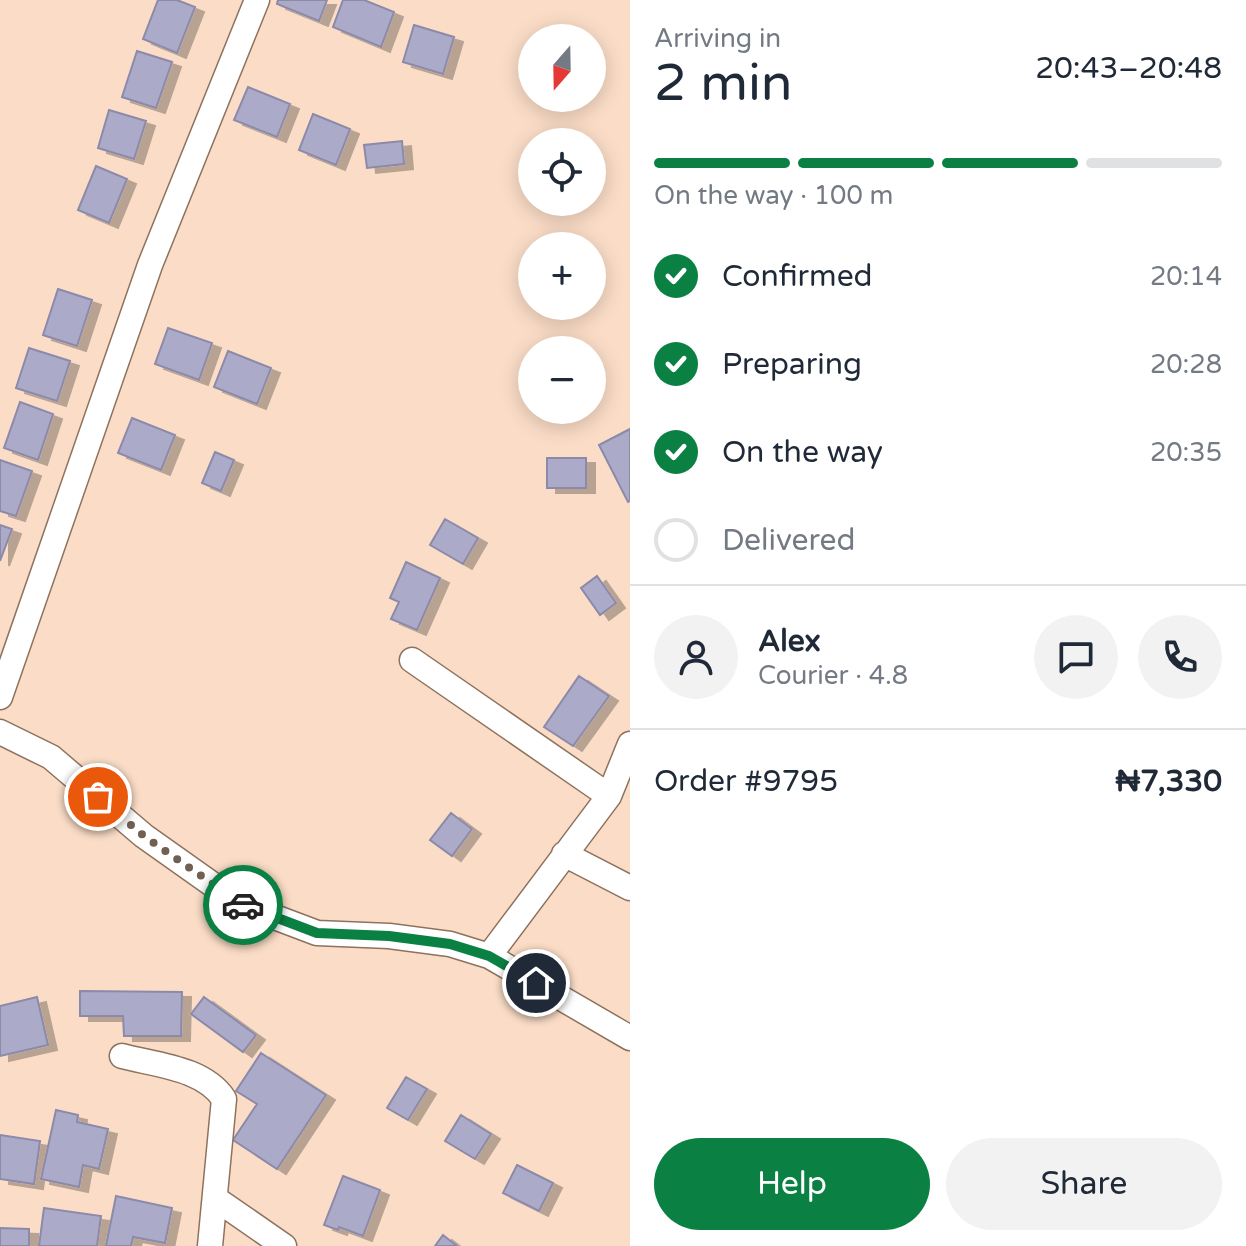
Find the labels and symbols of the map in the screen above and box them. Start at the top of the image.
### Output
north arrow [518,24,606,112]
pin [64,763,132,831]
courier [203,865,283,945]
pin [502,949,570,1017]

